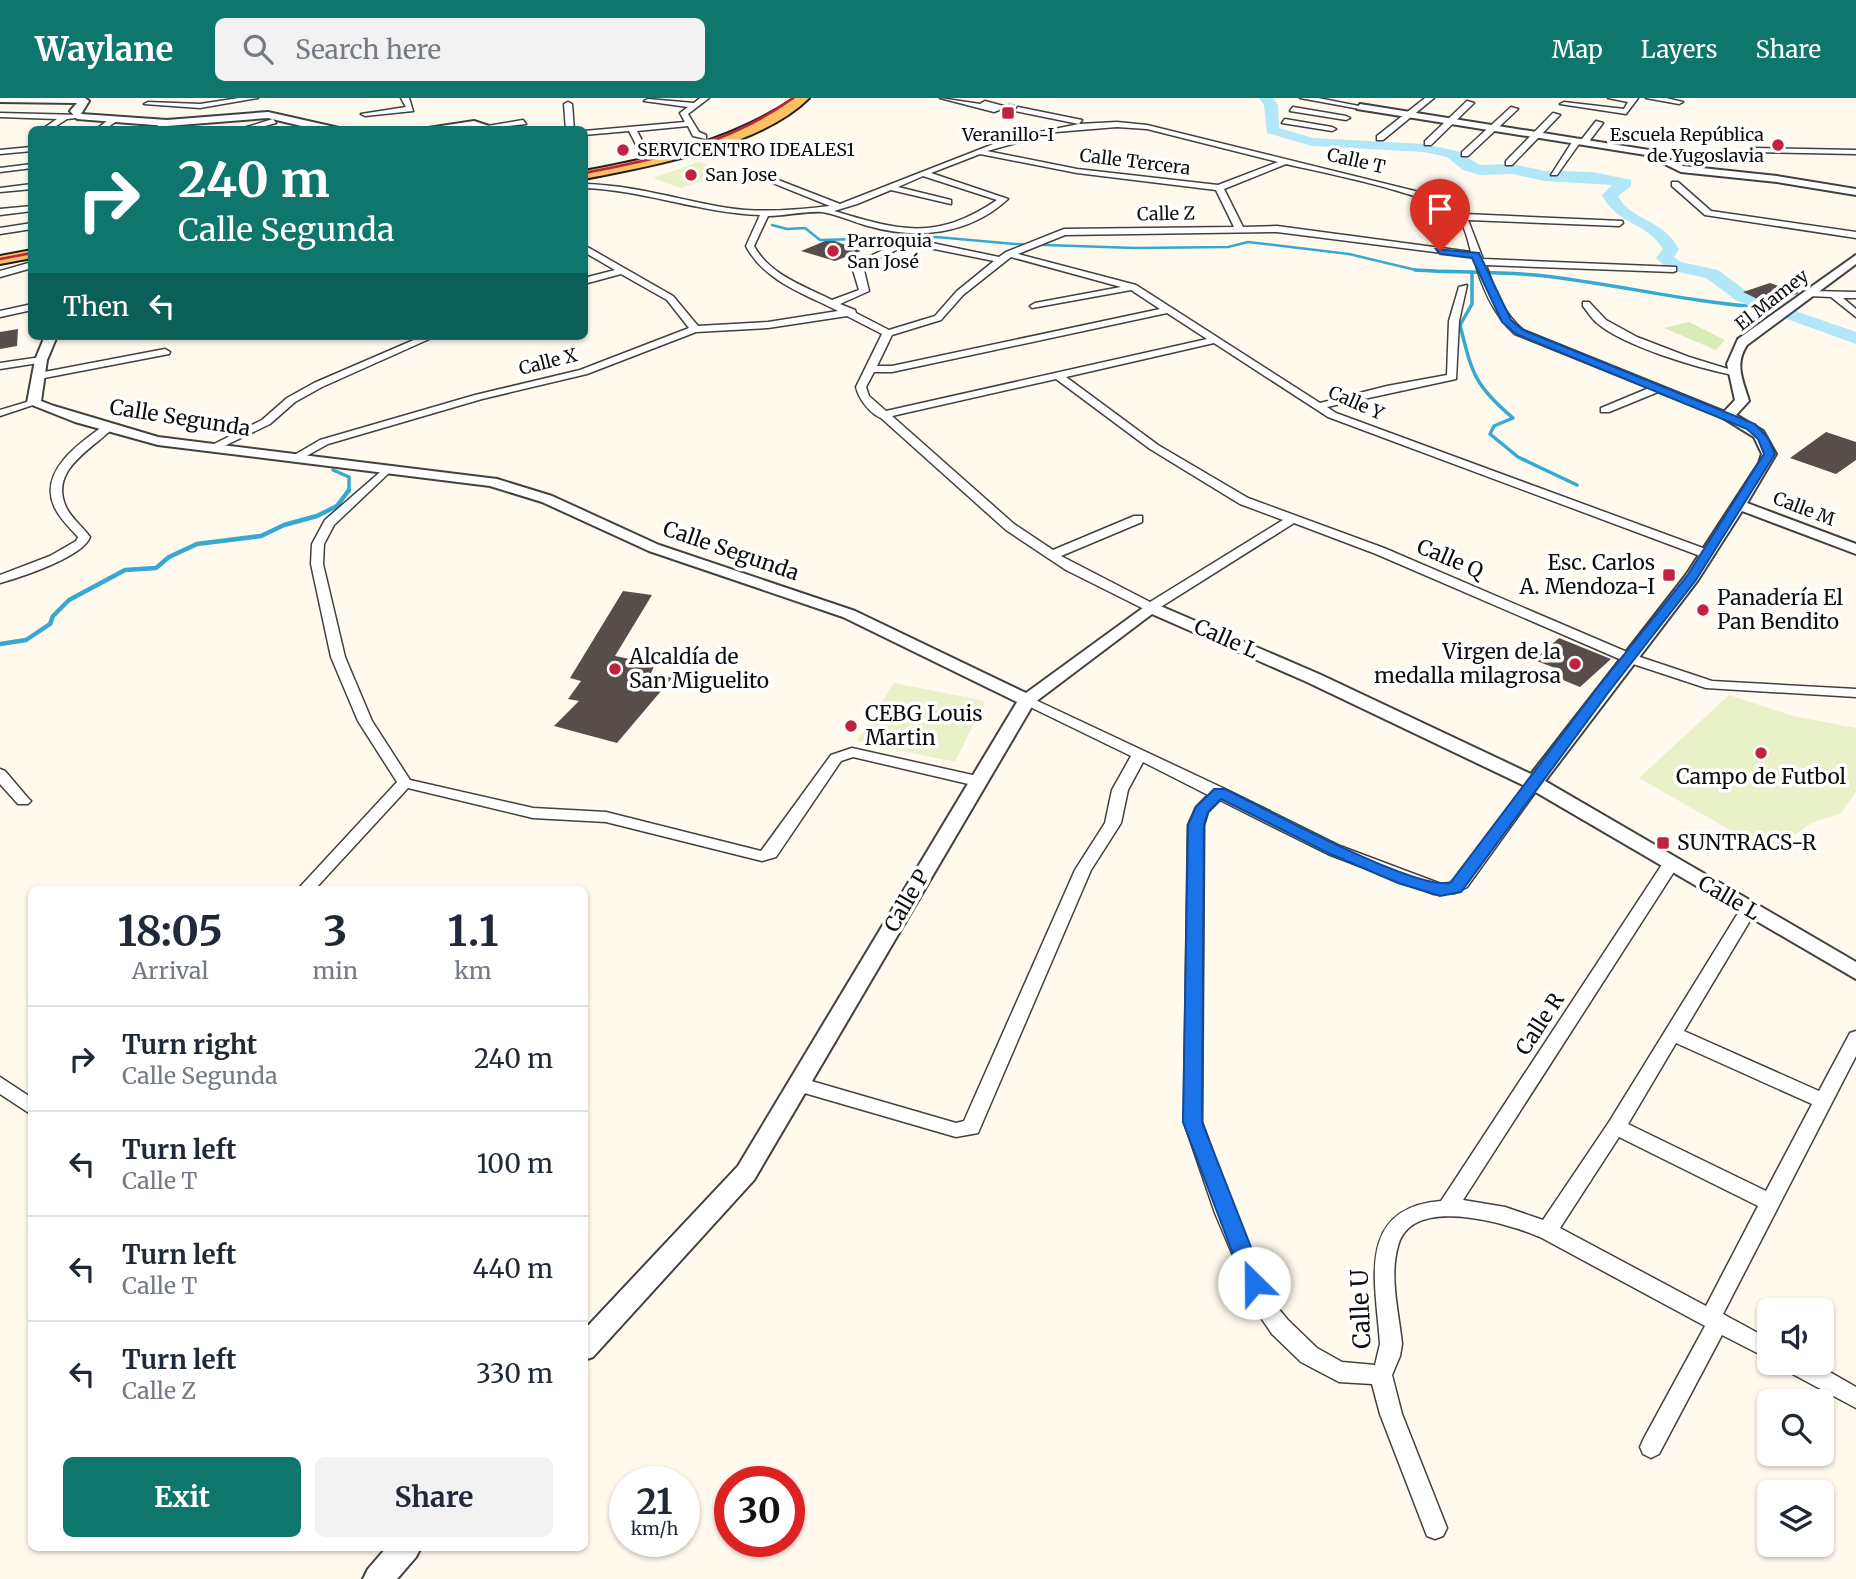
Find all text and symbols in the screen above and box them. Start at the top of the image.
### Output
search box [215,18,705,81]
text: Waylane [35,29,173,70]
icon: search [239,30,277,68]
text: Search here [295,33,441,66]
text: Map [1552,34,1603,65]
text: Layers [1641,34,1717,65]
text: Share [1755,34,1821,65]
marker: Veranillo-I [1000,105,1016,121]
place label: Veranillo-I [961,123,1054,146]
place label: Escuela República de Yugoslavia [1610,123,1764,167]
marker: Escuela República de Yugoslavia [1770,137,1786,153]
place label: SERVICENTRO IDEALES1 [637,138,855,161]
marker: SERVICENTRO IDEALES1 [615,142,631,158]
street label: Calle Tercera [1078,143,1192,180]
street label: Calle T [1325,143,1388,178]
text: 240 m [178,149,330,210]
icon: right [63,154,154,245]
place label: San Jose [705,163,777,186]
marker: San Jose [683,167,699,183]
pin [1410,179,1470,251]
icon: arrive [1421,190,1459,228]
street label: Calle Z [1137,201,1195,226]
text: Calle Segunda [178,210,394,250]
place label: Parroquia San José [847,229,932,273]
marker: Parroquia San José [825,243,841,259]
street label: El Mamey [1730,264,1813,335]
icon: left [143,287,181,325]
text: Then [63,290,129,323]
street label: Calle X [516,343,580,380]
street label: Calle Y [1325,380,1388,425]
street label: Calle Segunda [108,393,252,442]
street label: Calle M [1770,486,1838,531]
street label: Calle Segunda [660,515,803,586]
street label: Calle Q [1413,533,1489,585]
place label: Esc. Carlos A. Mendoza-I [1519,549,1655,600]
marker: Esc. Carlos A. Mendoza-I [1661,567,1677,583]
place label: Panadería El Pan Bendito [1717,584,1844,635]
marker: Panadería El Pan Bendito [1695,602,1711,618]
street label: Calle L [1190,613,1262,665]
place label: Virgen de la medalla milagrosa [1374,638,1561,689]
place label: Alcaldía de San Miguelito [628,643,769,694]
marker: Virgen de la medalla milagrosa [1567,656,1583,672]
marker: Alcaldía de San Miguelito [607,661,623,677]
place label: CEBG Louis Martin [865,700,983,751]
marker: CEBG Louis Martin [843,718,859,734]
marker: Campo de Futbol [1753,745,1769,761]
place label: Campo de Futbol [1676,763,1847,790]
place label: SUNTRACS-R [1677,829,1817,856]
marker: SUNTRACS-R [1655,835,1671,851]
street label: Calle P [878,865,935,937]
street label: Calle L [1693,869,1765,926]
text: 18:05 [118,905,223,957]
text: 3 [323,905,347,957]
text: 1.1 [448,905,498,957]
text: Arrival [132,956,209,985]
text: min [312,956,358,985]
text: km [454,956,492,985]
street label: Calle R [1510,987,1570,1060]
text: Turn right [122,1028,257,1061]
icon: right [63,1040,101,1078]
text: 240 m [474,1042,553,1075]
text: Calle Segunda [122,1061,277,1090]
text: Turn left [122,1133,236,1166]
icon: left [63,1145,101,1183]
text: 100 m [477,1147,553,1180]
text: Calle T [122,1166,197,1195]
text: Turn left [122,1238,236,1271]
position arrow [1217,1246,1291,1320]
icon: left [63,1250,101,1288]
text: 440 m [473,1252,553,1285]
street label: Calle U [1344,1268,1377,1349]
text: Calle T [122,1271,197,1300]
map controls [1757,1298,1834,1557]
button: sound [1757,1298,1834,1375]
text: Turn left [122,1343,236,1376]
icon: left [63,1355,101,1393]
text: 330 m [476,1357,553,1390]
text: Calle Z [122,1376,196,1405]
button: search [1757,1389,1834,1466]
button: Exit [63,1457,301,1537]
button: Share [315,1457,553,1537]
speed limit sign: 30 [714,1466,805,1557]
text: 21 [637,1480,672,1524]
button: layers [1757,1480,1834,1557]
text: km/h [631,1517,678,1540]

